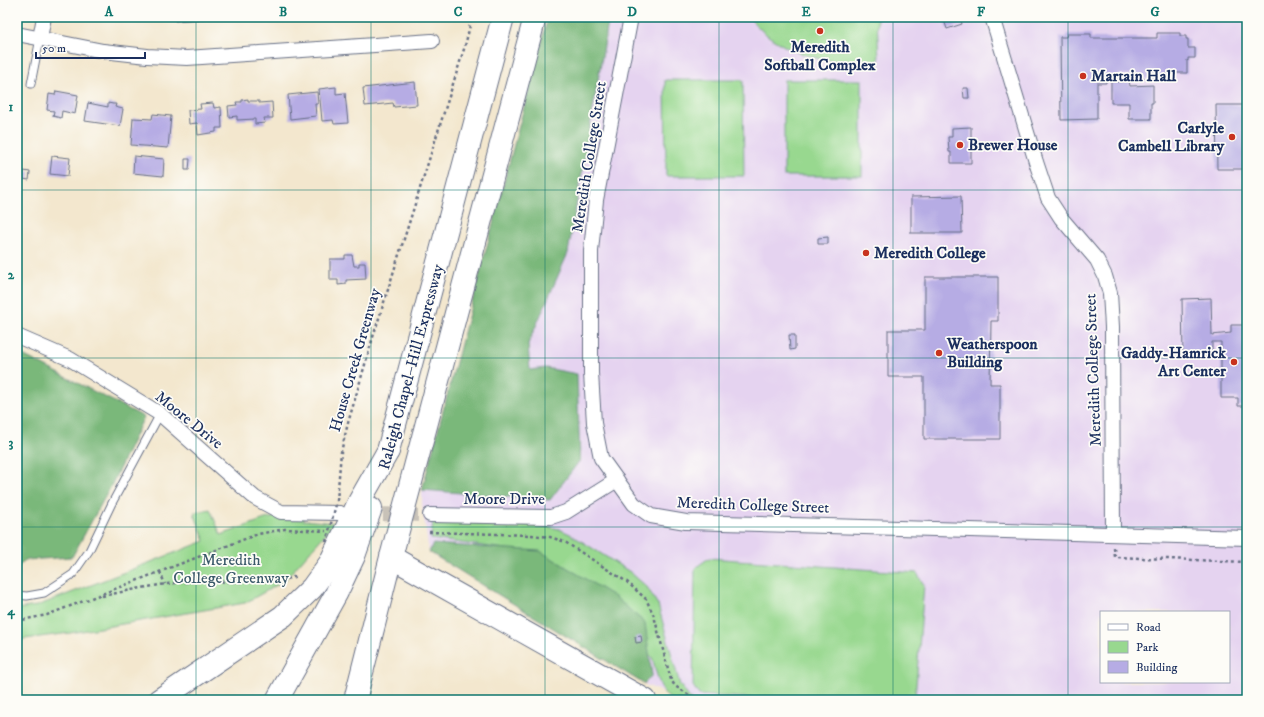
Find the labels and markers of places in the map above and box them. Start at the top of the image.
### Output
marker: Meredith Softball Complex [815,26,825,36]
place label: Meredith Softball Complex [764,37,876,75]
place label: Martain Hall [1091,66,1177,86]
marker: Martain Hall [1078,71,1088,81]
place label: Carlyle Cambell Library [1118,118,1224,156]
marker: Carlyle Cambell Library [1227,132,1237,142]
place label: Brewer House [968,135,1058,155]
marker: Brewer House [955,140,965,150]
place label: Meredith College [874,243,986,263]
marker: Meredith College [861,248,871,258]
place label: Weatherspoon Building [946,334,1038,372]
place label: Gaddy-Hamrick Art Center [1121,343,1227,381]
marker: Weatherspoon Building [934,348,944,358]
marker: Gaddy-Hamrick Art Center [1229,357,1239,367]

